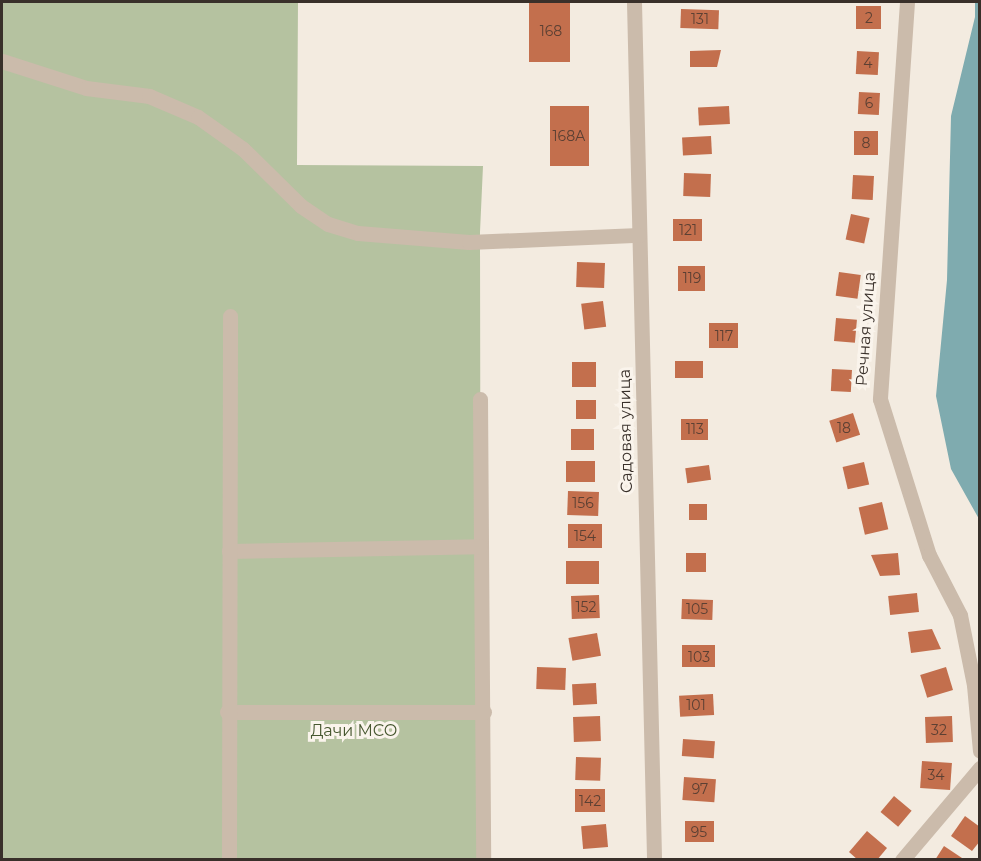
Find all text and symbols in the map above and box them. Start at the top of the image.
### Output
house number: 2 [865,10,873,26]
house number: 131 [691,11,709,27]
house number: 168 [540,23,562,39]
house number: 4 [863,55,873,71]
house number: 6 [865,95,873,111]
house number: 168А [553,128,585,144]
house number: 8 [862,135,870,151]
house number: 121 [679,222,697,238]
house number: 119 [683,270,701,286]
street label: Речная улица [852,271,880,387]
house number: 117 [715,328,733,344]
street label: Садовая улица [615,369,637,493]
house number: 18 [837,420,851,436]
house number: 113 [686,421,704,437]
house number: 156 [572,495,594,511]
house number: 154 [574,528,596,544]
house number: 152 [576,599,596,615]
house number: 105 [686,601,708,617]
house number: 103 [688,649,710,665]
house number: 101 [686,697,706,713]
park label: Дачи МСО [311,721,397,741]
house number: 32 [931,722,947,738]
house number: 34 [927,767,945,783]
house number: 97 [692,781,708,797]
house number: 142 [579,793,601,809]
house number: 95 [691,824,707,840]

